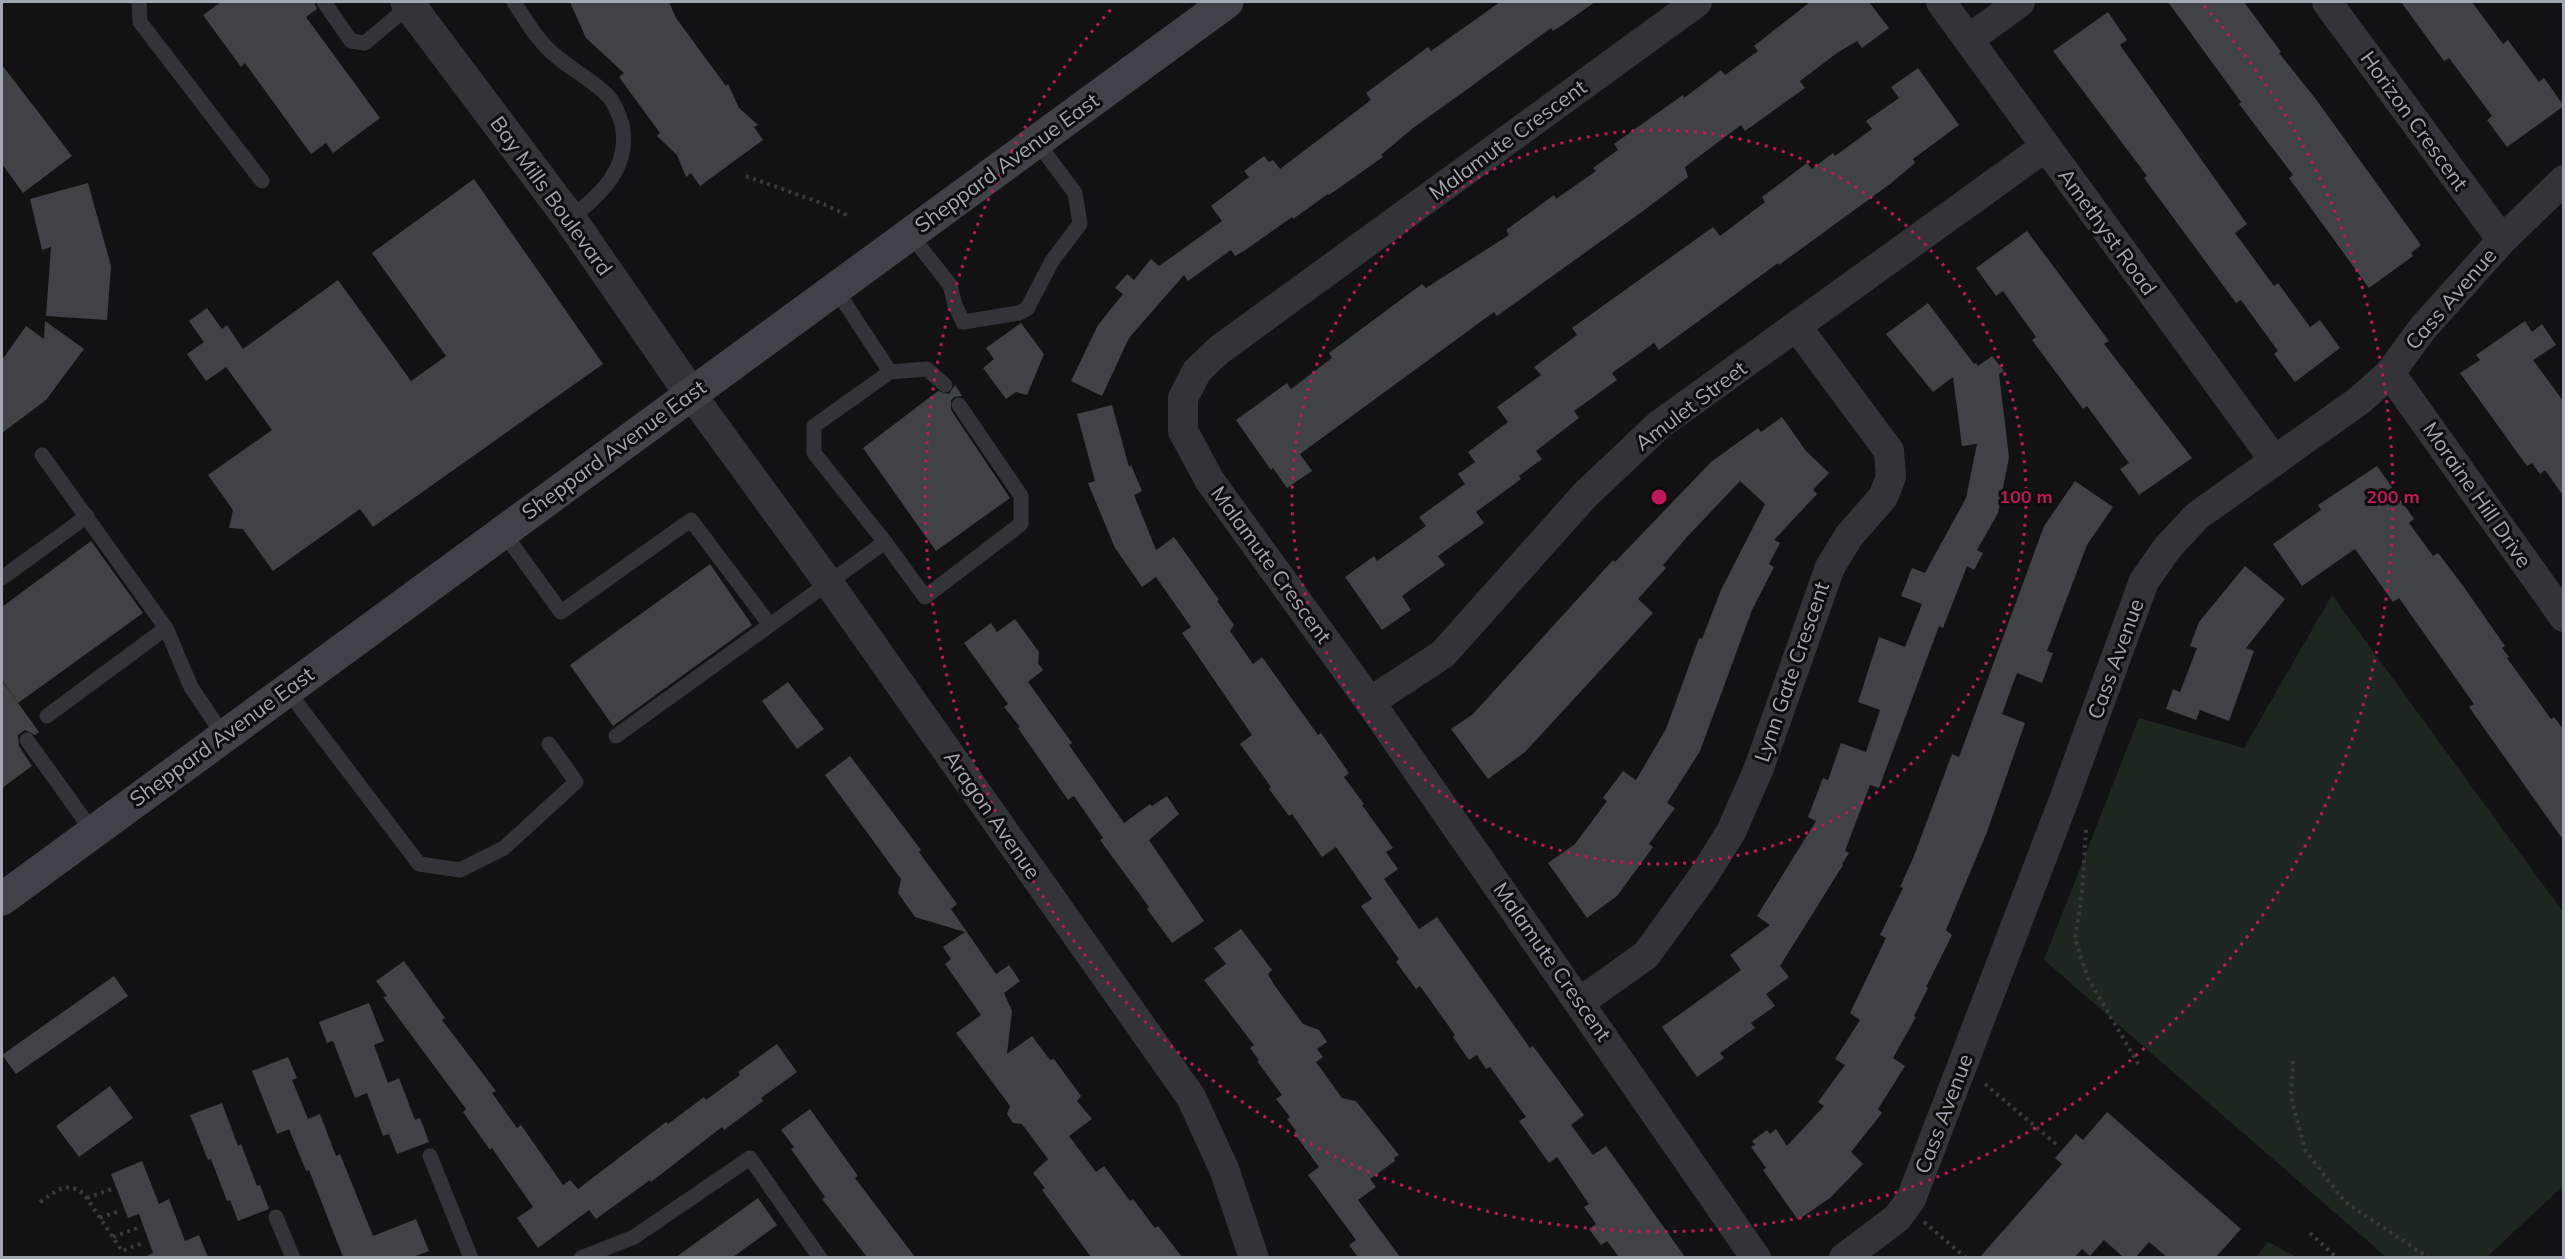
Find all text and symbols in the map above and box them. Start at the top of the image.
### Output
street label: Horizon Crescent [2355,46,2474,195]
street label: Malamute Crescent [1424,73,1591,205]
street label: Sheppard Avenue East [909,87,1104,238]
street label: Bay Mills Boulevard [485,111,618,280]
street label: Amethyst Road [2053,163,2163,300]
street label: Cass Avenue [2399,242,2501,354]
street label: Amulet Street [1629,355,1751,456]
street label: Sheppard Avenue East [516,374,711,525]
street label: Moraine Hill Drive [2418,417,2538,572]
street label: Malamute Crescent [1206,481,1338,648]
text: 100 m [1999,485,2053,508]
text: 200 m [2366,485,2420,508]
centre of rings [1649,487,1669,507]
street label: Lynn Gate Crescent [1748,578,1834,765]
street label: Cass Avenue [2081,595,2149,722]
street label: Sheppard Avenue East [124,661,319,812]
street label: Aragon Avenue [939,745,1047,884]
street label: Malamute Crescent [1488,877,1617,1046]
street label: Cass Avenue [1908,1050,1978,1177]

